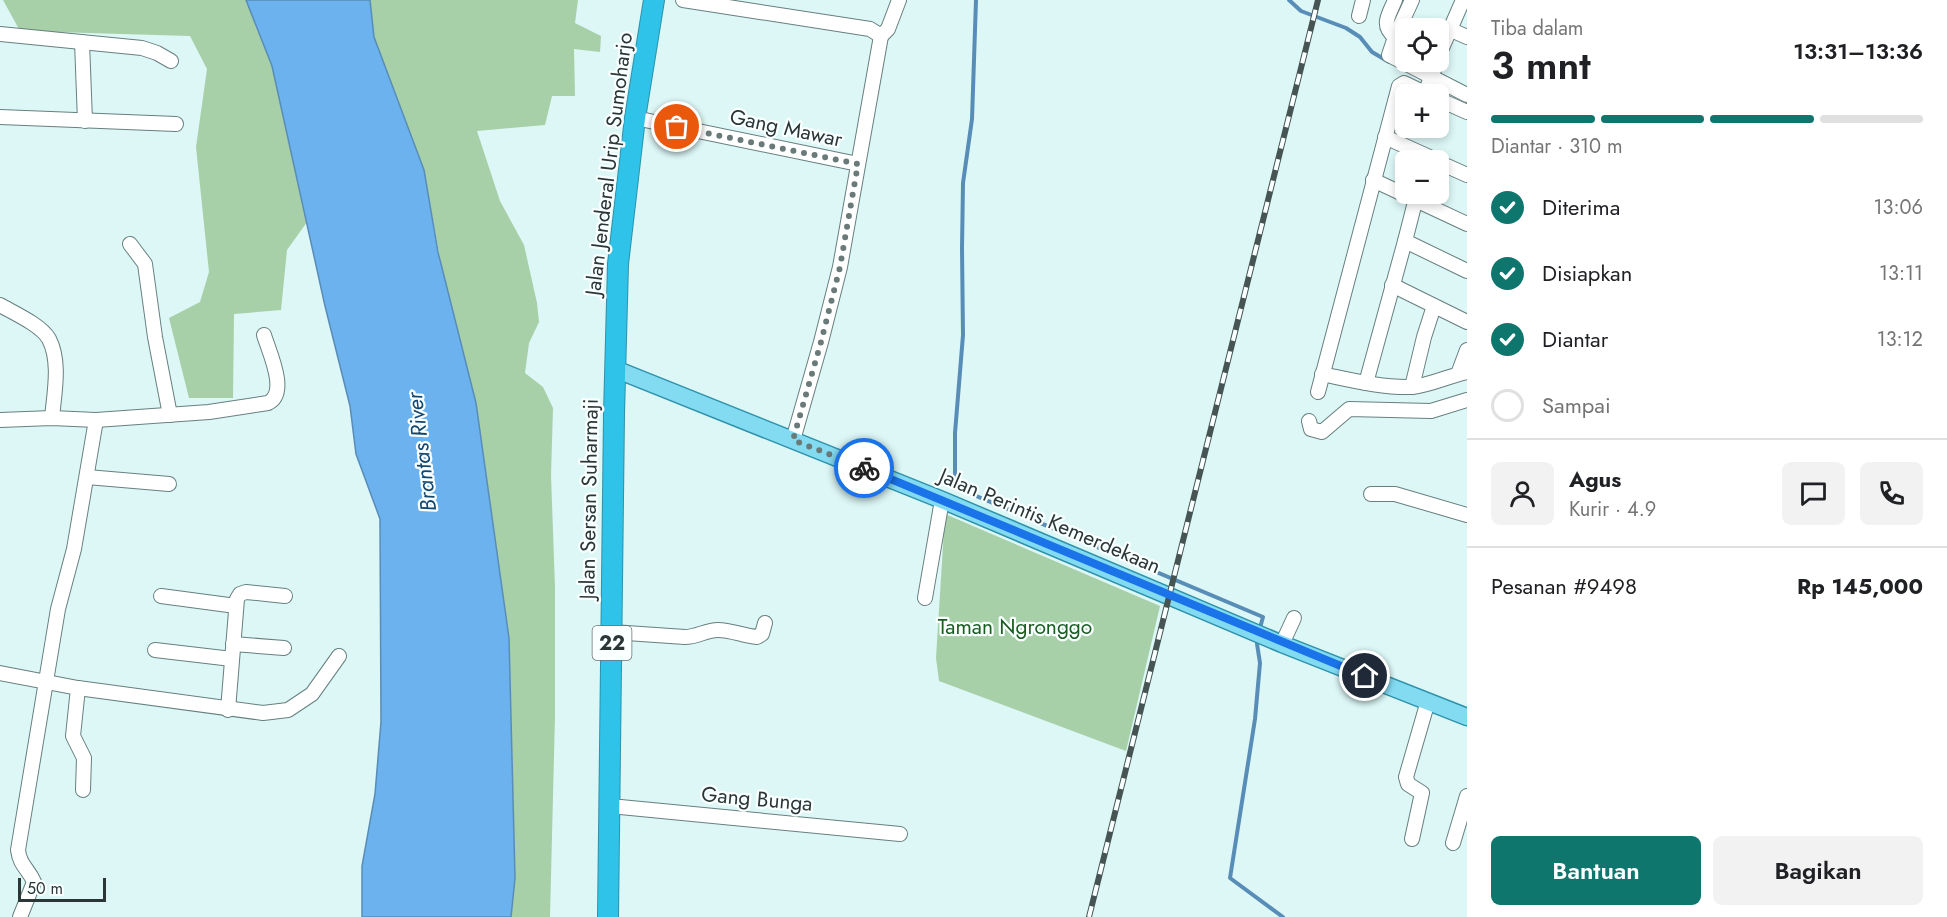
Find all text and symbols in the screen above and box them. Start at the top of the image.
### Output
text: Tiba dalam [1491,14,1583,43]
map controls [1395,18,1449,204]
button: locate [1395,18,1449,72]
street label: Jalan Jenderal Urip Sumoharjo [578,31,640,300]
text: 13:31–13:36 [1793,35,1923,67]
text: 3 mnt [1491,37,1591,94]
button: + [1395,84,1449,138]
pin [651,101,702,152]
street label: Gang Mawar [727,101,846,155]
icon: bag [660,110,693,143]
text: Diantar · 310 m [1491,132,1623,161]
button: − [1395,150,1449,204]
icon: check [1491,191,1524,224]
text: Diterima [1542,191,1620,223]
text: 13:06 [1874,193,1923,222]
icon: check [1491,257,1524,290]
text: Disiapkan [1542,257,1632,289]
text: 13:11 [1879,259,1923,288]
icon: check [1491,323,1524,356]
text: Diantar [1542,323,1608,355]
text: 13:12 [1877,325,1923,354]
water label: Brantas River [398,389,444,514]
text: Sampai [1542,389,1611,421]
street label: Jalan Sersan Suharmaji [572,398,606,603]
courier [834,438,894,498]
icon: bike [848,452,881,485]
street label: Jalan Perintis Kemerdekaan [932,460,1165,581]
button: person [1491,462,1554,525]
button: chat [1782,462,1845,525]
button: phone [1860,462,1923,525]
text: Agus [1569,463,1621,495]
text: Kurir · 4.9 [1569,495,1656,524]
text: Pesanan #9498 [1491,570,1637,602]
text: Rp 145,000 [1797,570,1923,602]
park label: Taman Ngronggo [938,612,1092,642]
road number: 22 [592,626,632,660]
pin [1339,650,1390,701]
icon: home [1348,659,1381,692]
street label: Gang Bunga [700,779,814,819]
button: Bantuan [1491,836,1701,905]
button: Bagikan [1713,836,1923,905]
scale bar [18,875,106,902]
text: 50 m [27,877,63,900]

